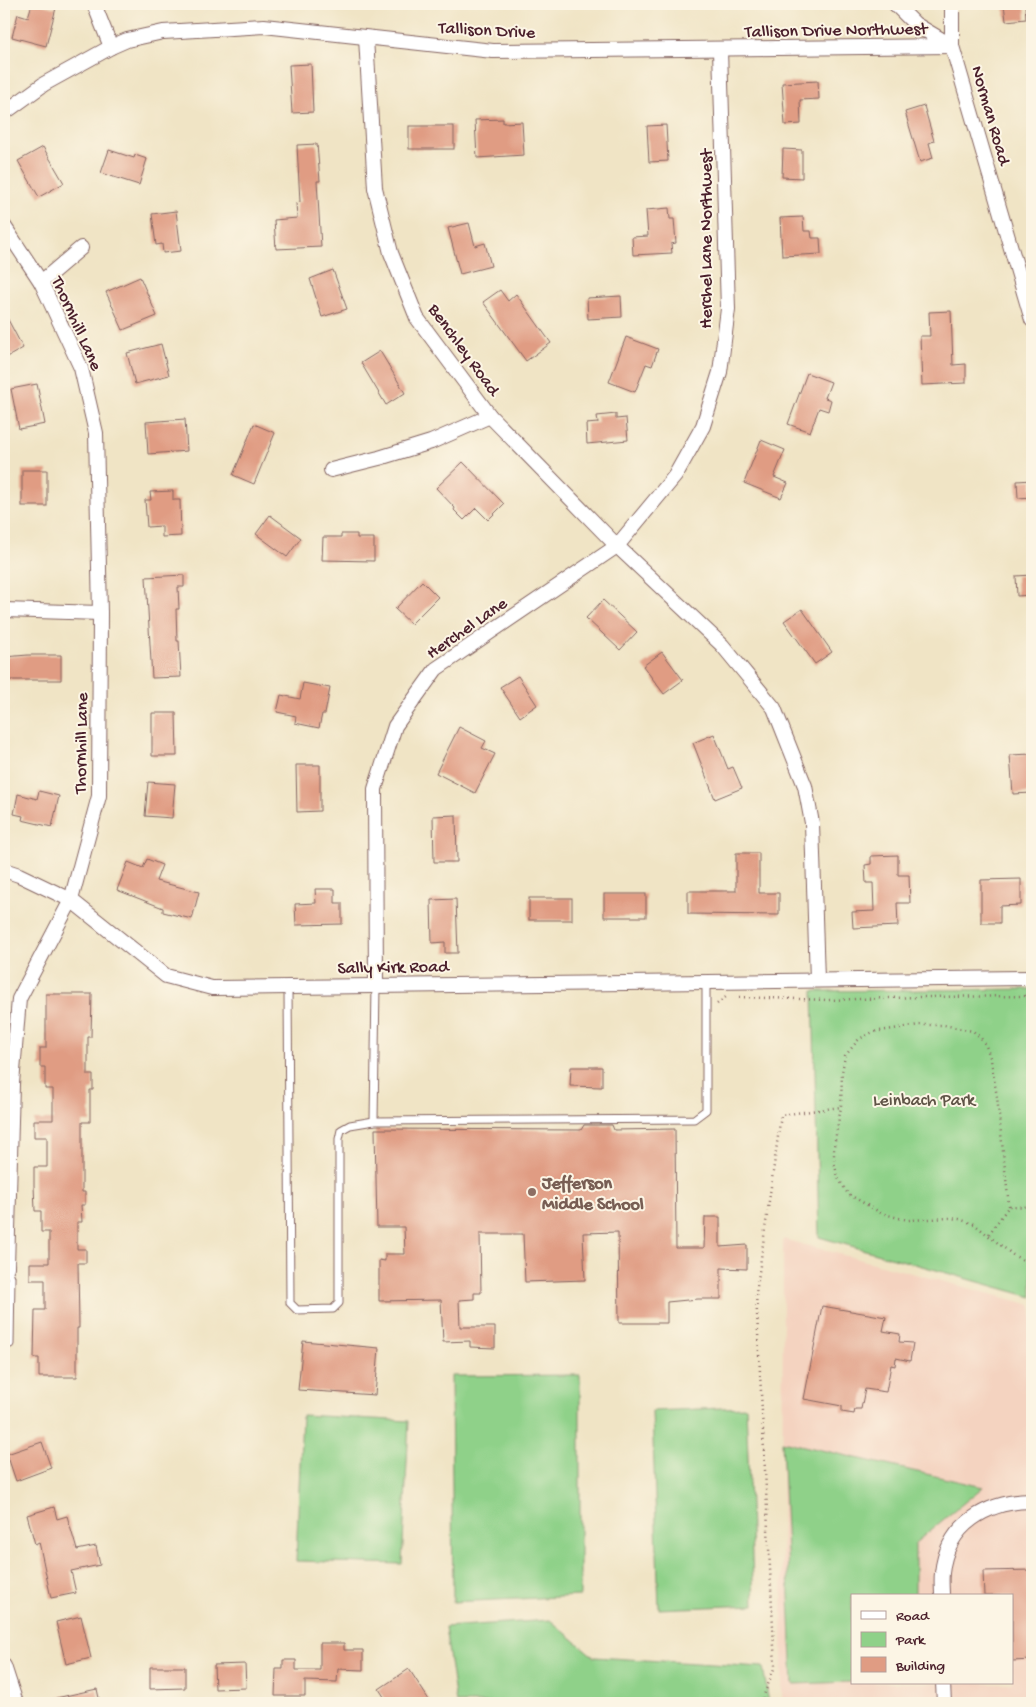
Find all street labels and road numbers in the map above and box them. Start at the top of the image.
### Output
street label: Tallison Drive [437,18,536,45]
street label: Tallison Drive Northwest [744,19,929,44]
street label: Norman Road [965,64,1014,169]
street label: Herchel Lane Northwest [697,148,718,329]
street label: Thornhill Lane [45,273,106,375]
street label: Benchley Road [422,300,504,402]
street label: Herchel Lane [423,593,512,665]
street label: Thornhill Lane [71,692,94,795]
street label: Sally Kirk Road [337,957,450,980]

